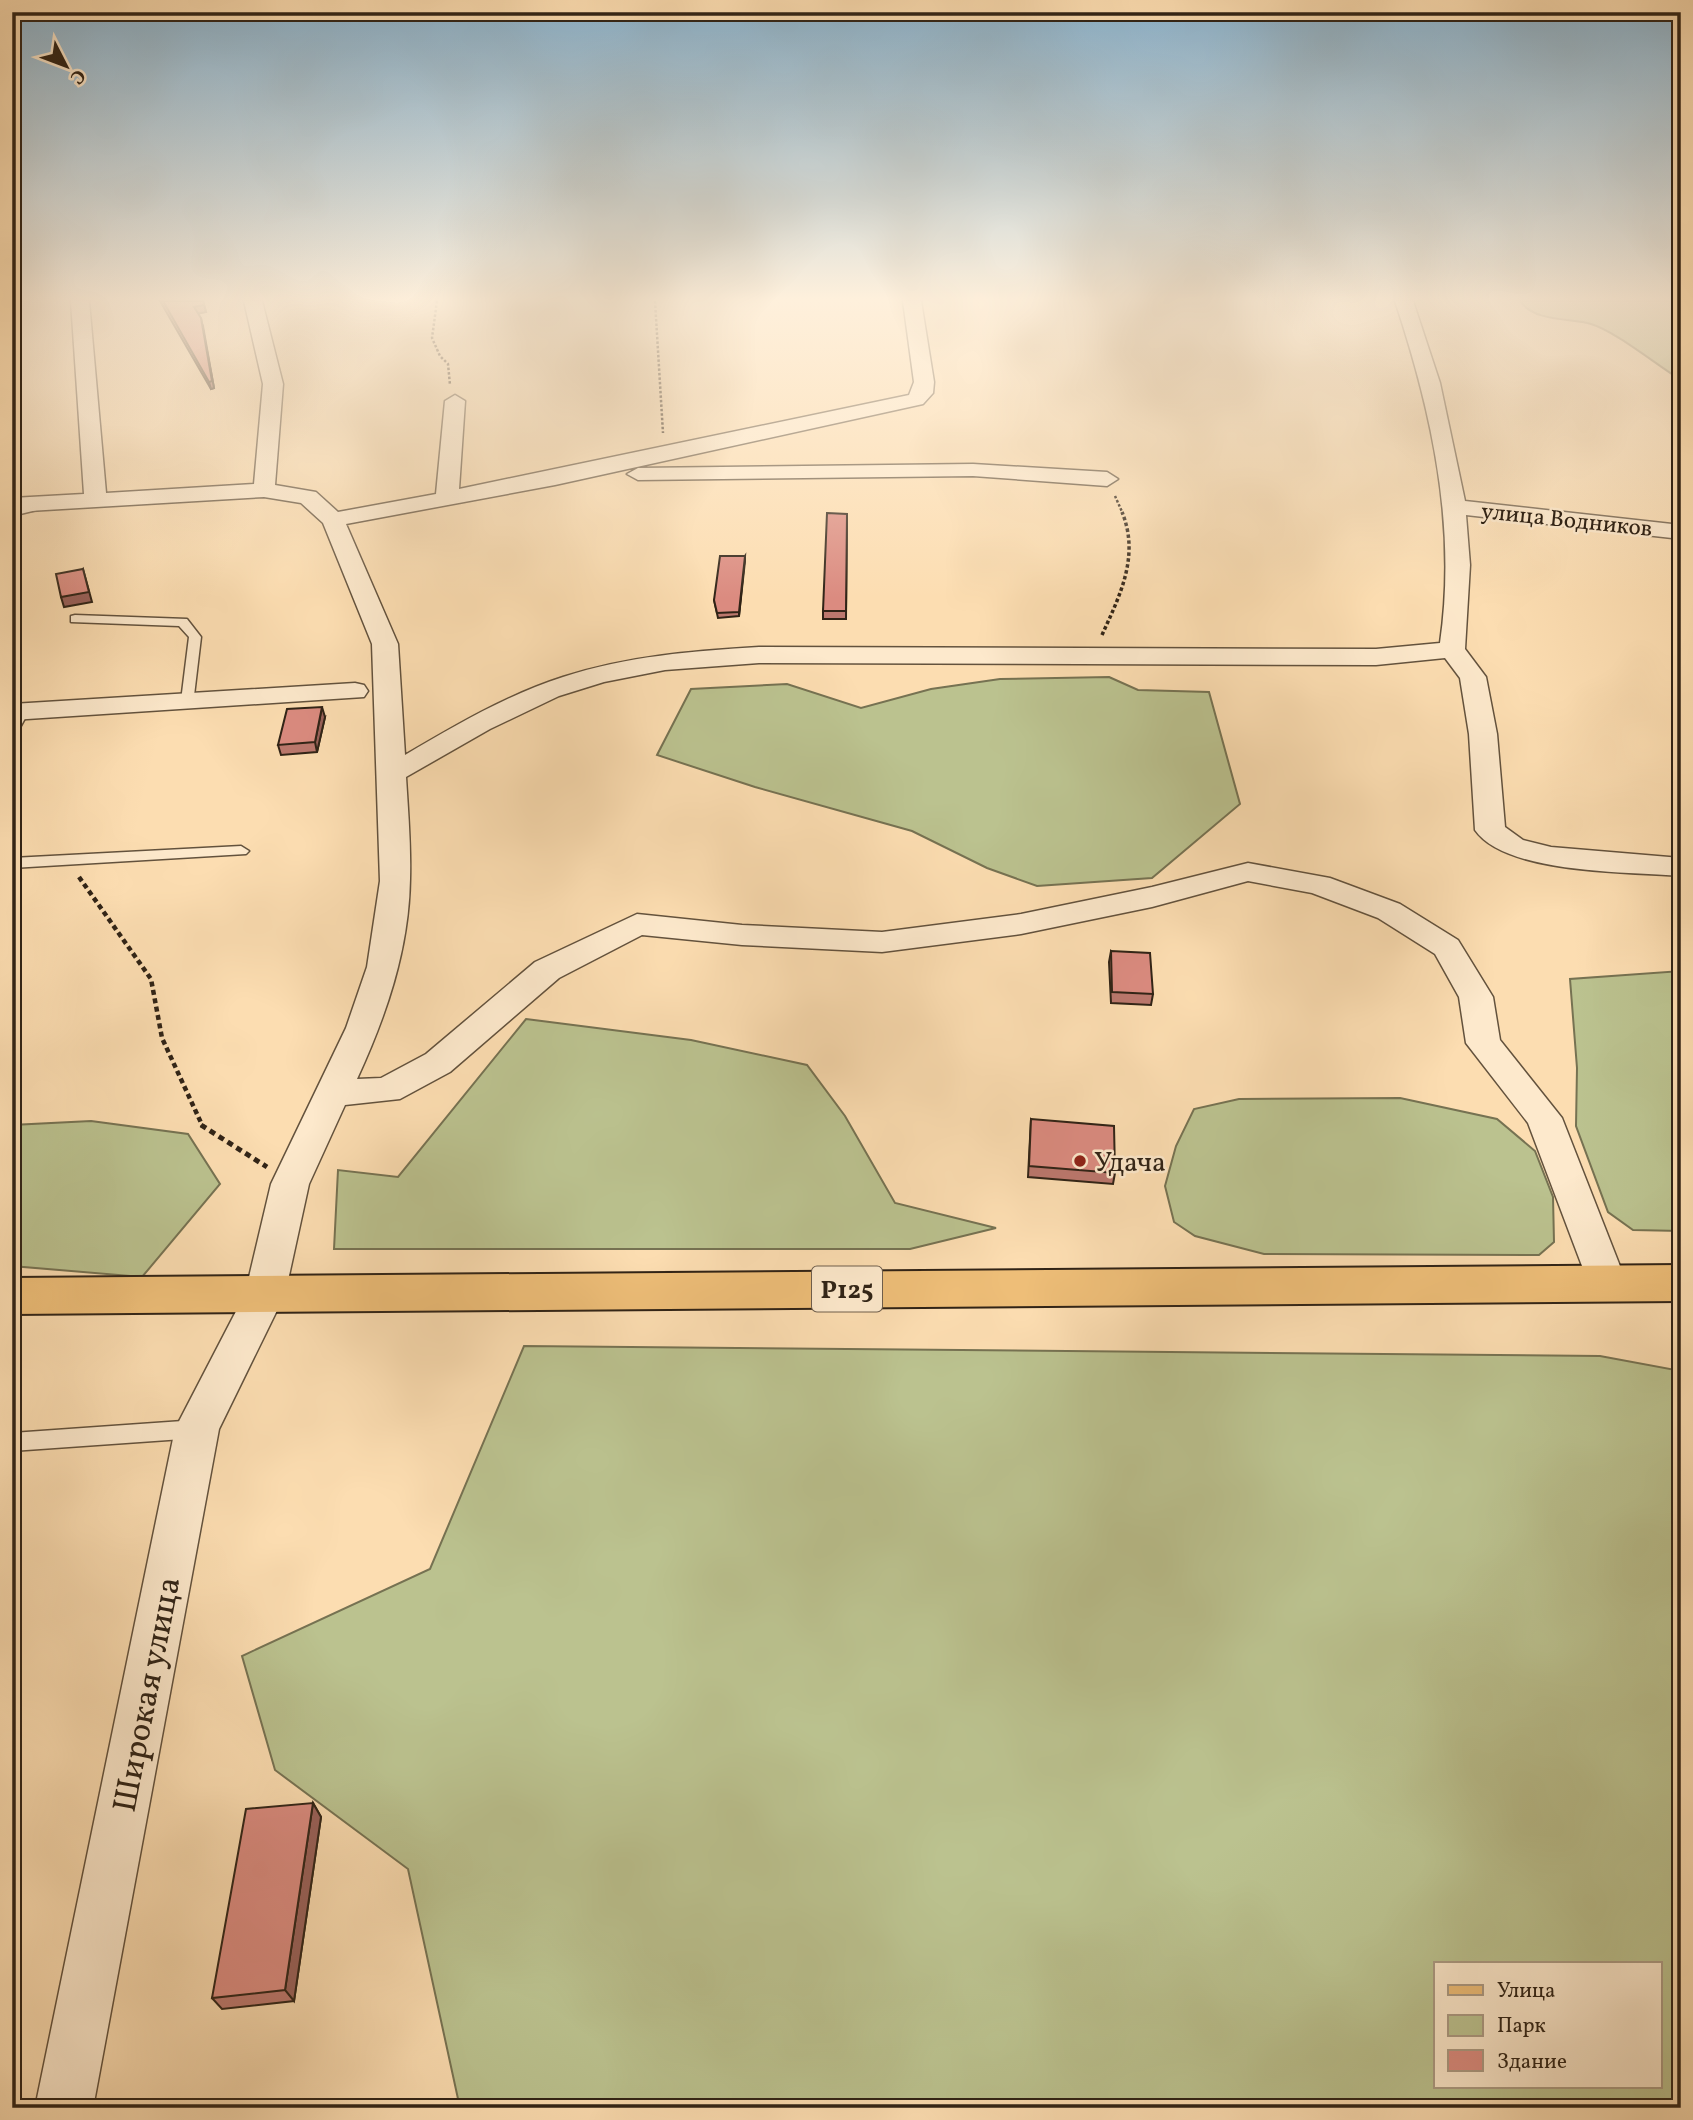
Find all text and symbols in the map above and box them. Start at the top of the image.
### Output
north arrow [32,32,102,102]
text: С [63,63,91,89]
street label: улица Водников [1480,496,1654,546]
place label: Удача [1094,1144,1166,1183]
marker: Удача [1072,1153,1088,1169]
road number: Р125 [812,1266,882,1312]
street label: Широкая улица [104,1573,194,1816]
legend [1434,1962,1662,2088]
text: Улица [1497,1977,1555,2006]
text: Парк [1497,2012,1546,2041]
text: Здание [1497,2048,1567,2077]

